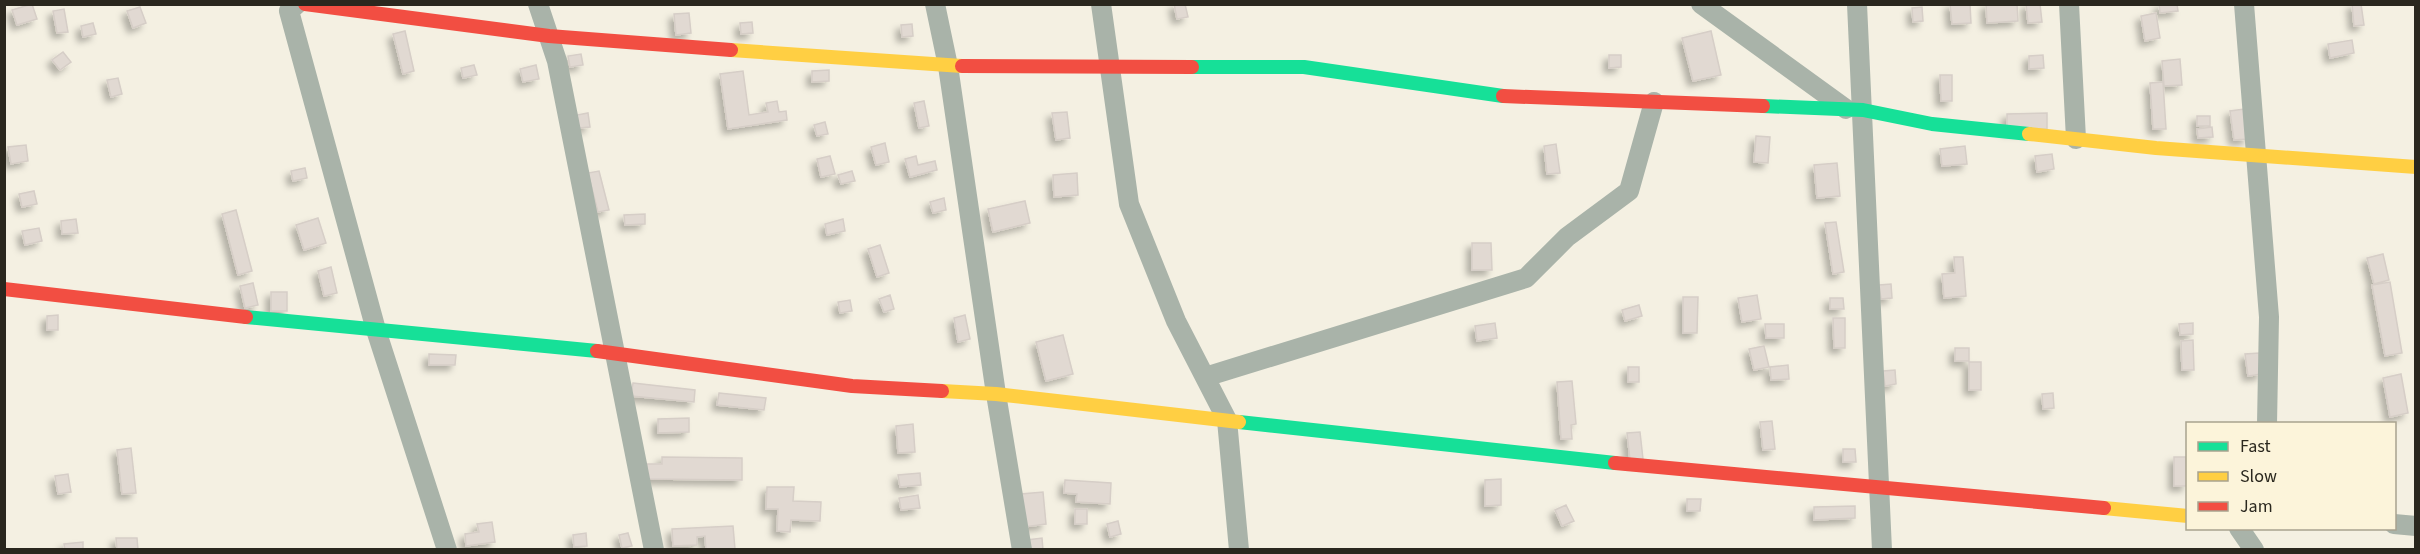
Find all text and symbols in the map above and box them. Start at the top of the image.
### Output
legend [2186,422,2396,530]
text: Fast [2240,434,2271,459]
text: Slow [2240,464,2277,489]
text: Jam [2240,494,2273,519]

